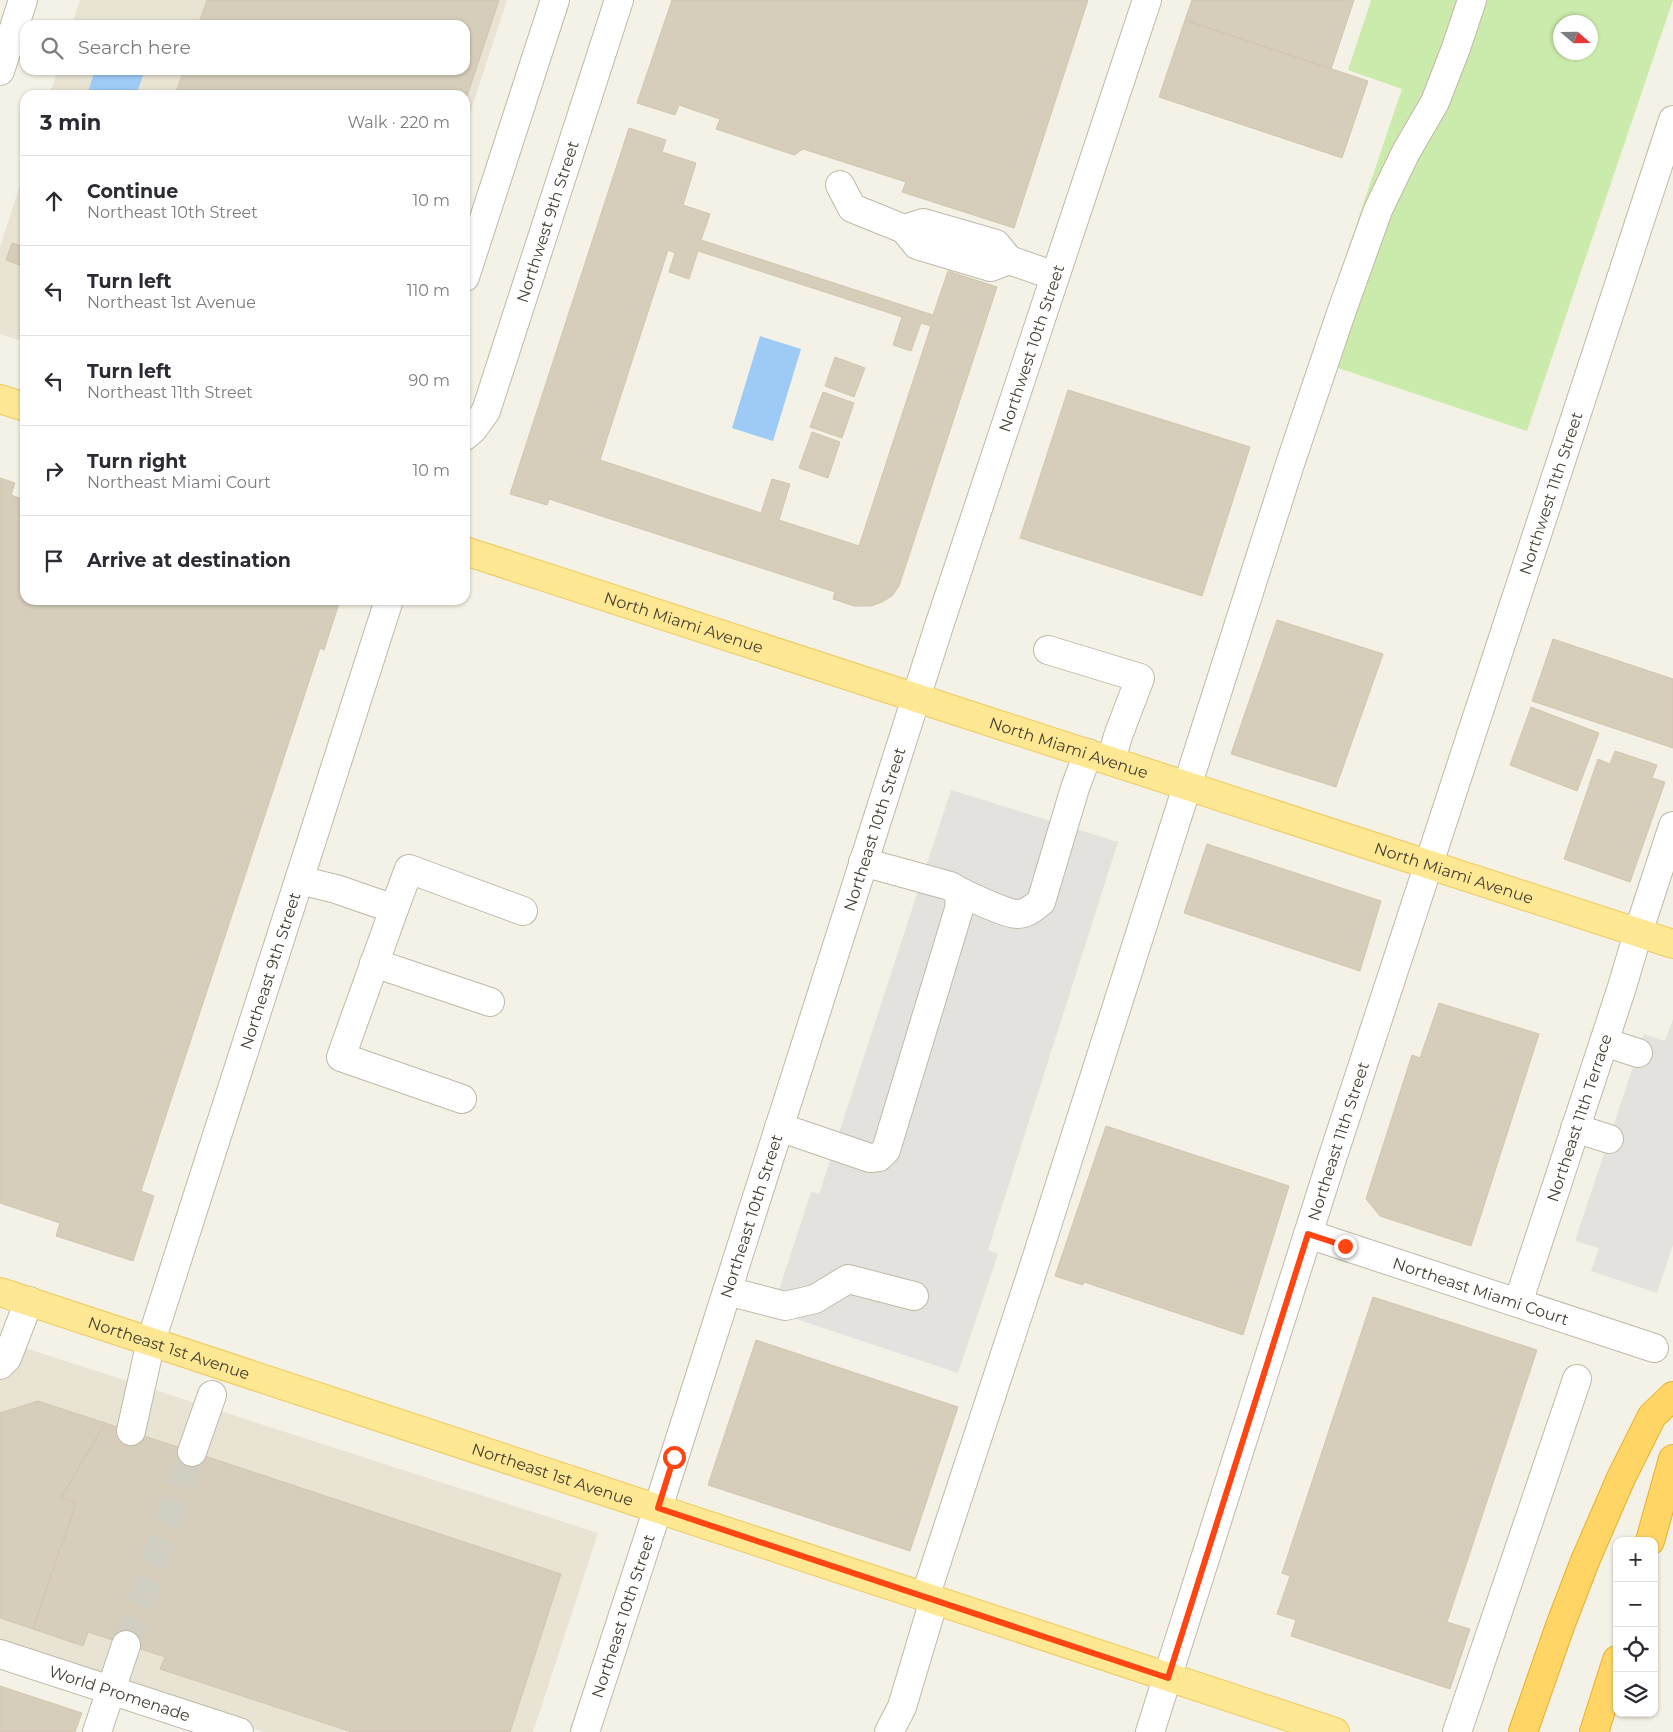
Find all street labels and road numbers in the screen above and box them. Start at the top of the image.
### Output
street label: Northwest 9th Street [512,138,582,305]
street label: Northwest 10th Street [995,262,1068,434]
street label: Northwest 11th Street [1515,409,1586,577]
street label: North Miami Avenue [602,587,766,657]
street label: North Miami Avenue [987,713,1151,782]
street label: Northeast 10th Street [839,744,909,914]
street label: North Miami Avenue [1372,838,1536,907]
street label: Northeast 9th Street [236,889,304,1052]
street label: Northeast 11th Terrace [1542,1031,1615,1204]
street label: Northeast 11th Street [1303,1059,1373,1223]
street label: Northeast 10th Street [716,1131,786,1300]
street label: Northeast Miami Court [1391,1253,1572,1329]
street label: Northeast 1st Avenue [86,1312,252,1383]
street label: Northeast 1st Avenue [469,1439,636,1510]
street label: Northeast 10th Street [587,1531,658,1700]
street label: World Promenade [47,1661,193,1725]

